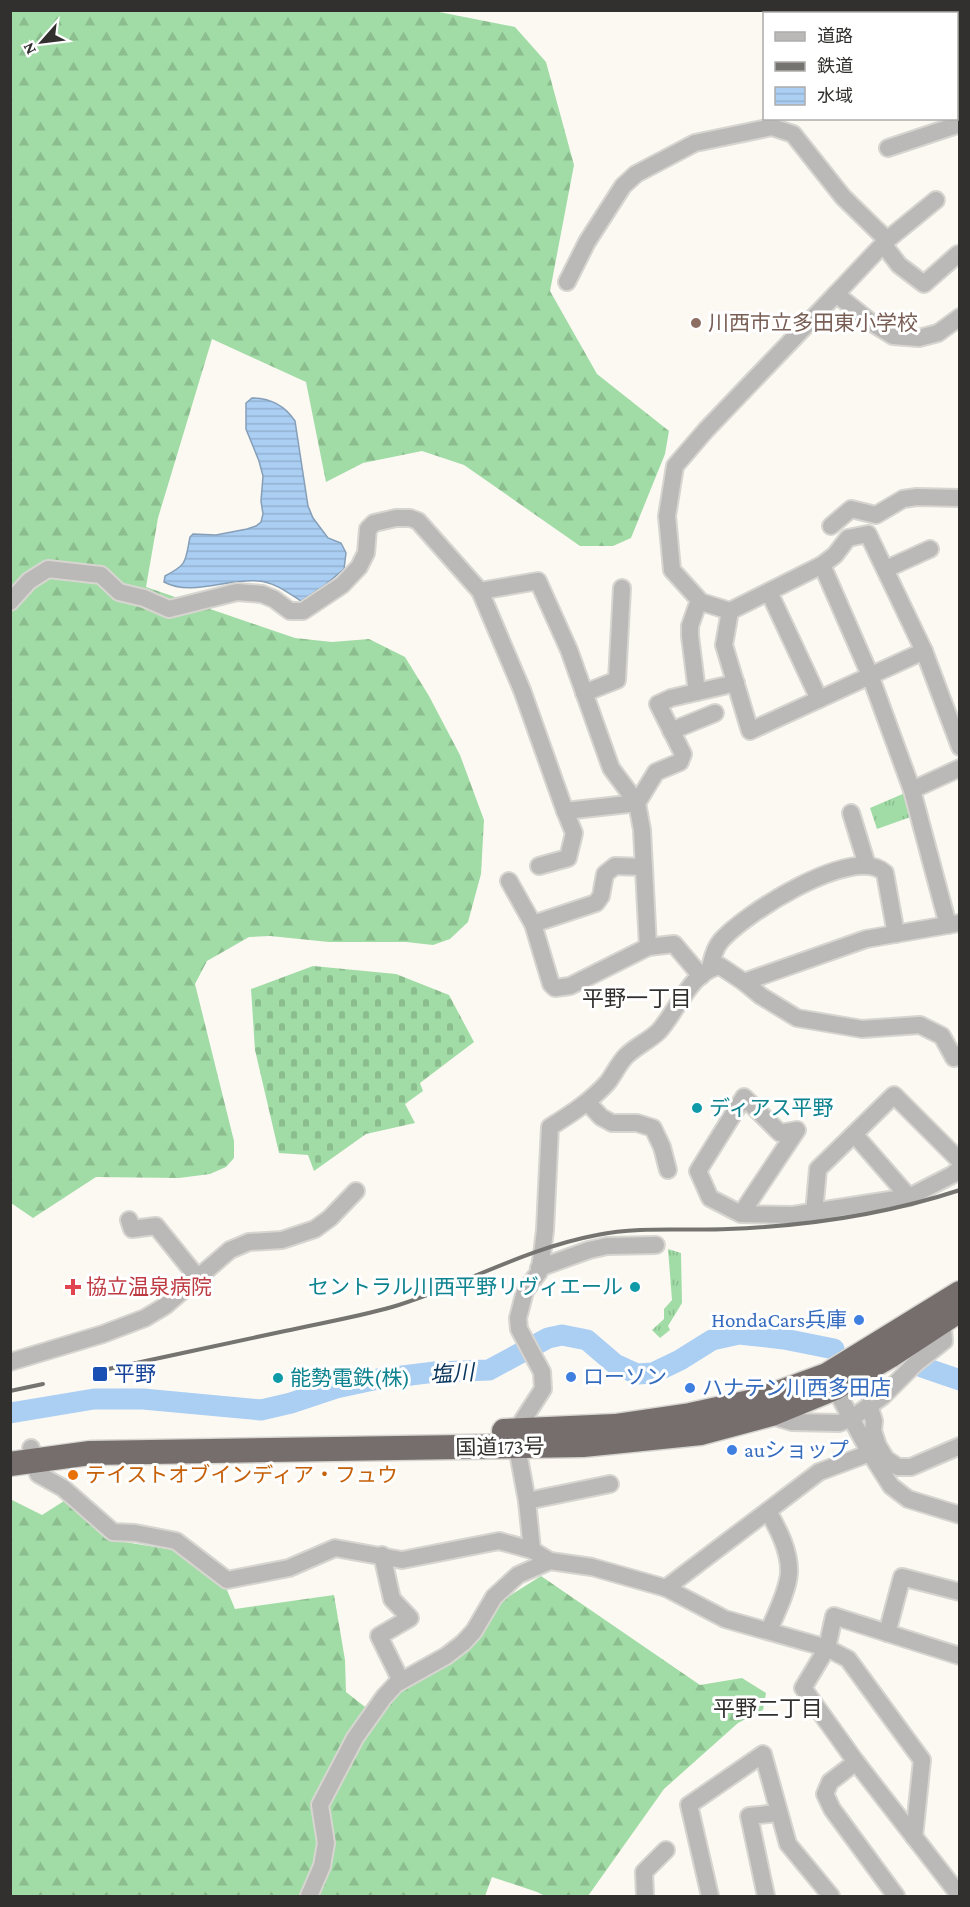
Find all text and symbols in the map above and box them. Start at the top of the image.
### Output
north arrow [12,12,72,72]
legend [763,12,958,120]
text: 道路 [817,26,853,46]
text: N [19,40,39,58]
text: 鉄道 [817,56,853,76]
text: 水域 [817,86,853,106]
place label: 川西市立多田東小学校 [708,311,918,335]
marker: 川西市立多田東小学校 [689,316,703,330]
district label: 平野一丁目 [582,986,692,1011]
place label: ディアス平野 [709,1096,834,1120]
marker: ディアス平野 [690,1101,704,1115]
place label: 協立温泉病院 [86,1275,212,1299]
place label: セントラル川西平野リヴィエール [308,1275,623,1299]
marker: 協立温泉病院 [64,1278,82,1296]
marker: セントラル川西平野リヴィエール [628,1280,642,1294]
place label: HondaCars兵庫 [711,1308,847,1332]
marker: HondaCars兵庫 [852,1313,866,1327]
water label: 塩川 [429,1359,477,1388]
place label: 平野 [114,1362,156,1386]
marker: 平野 [91,1365,109,1383]
place label: ローソン [583,1365,667,1389]
place label: 能勢電鉄(株) [290,1366,410,1390]
marker: ローソン [564,1370,578,1384]
marker: 能勢電鉄(株) [271,1371,285,1385]
place label: ハナテン川西多田店 [702,1376,891,1400]
marker: ハナテン川西多田店 [683,1381,697,1395]
street label: 国道173号 [455,1434,545,1460]
place label: auショップ [744,1438,849,1462]
marker: auショップ [725,1443,739,1457]
place label: テイストオブインディア・フュウ [85,1463,398,1487]
marker: テイストオブインディア・フュウ [66,1468,80,1482]
district label: 平野二丁目 [713,1696,823,1721]

